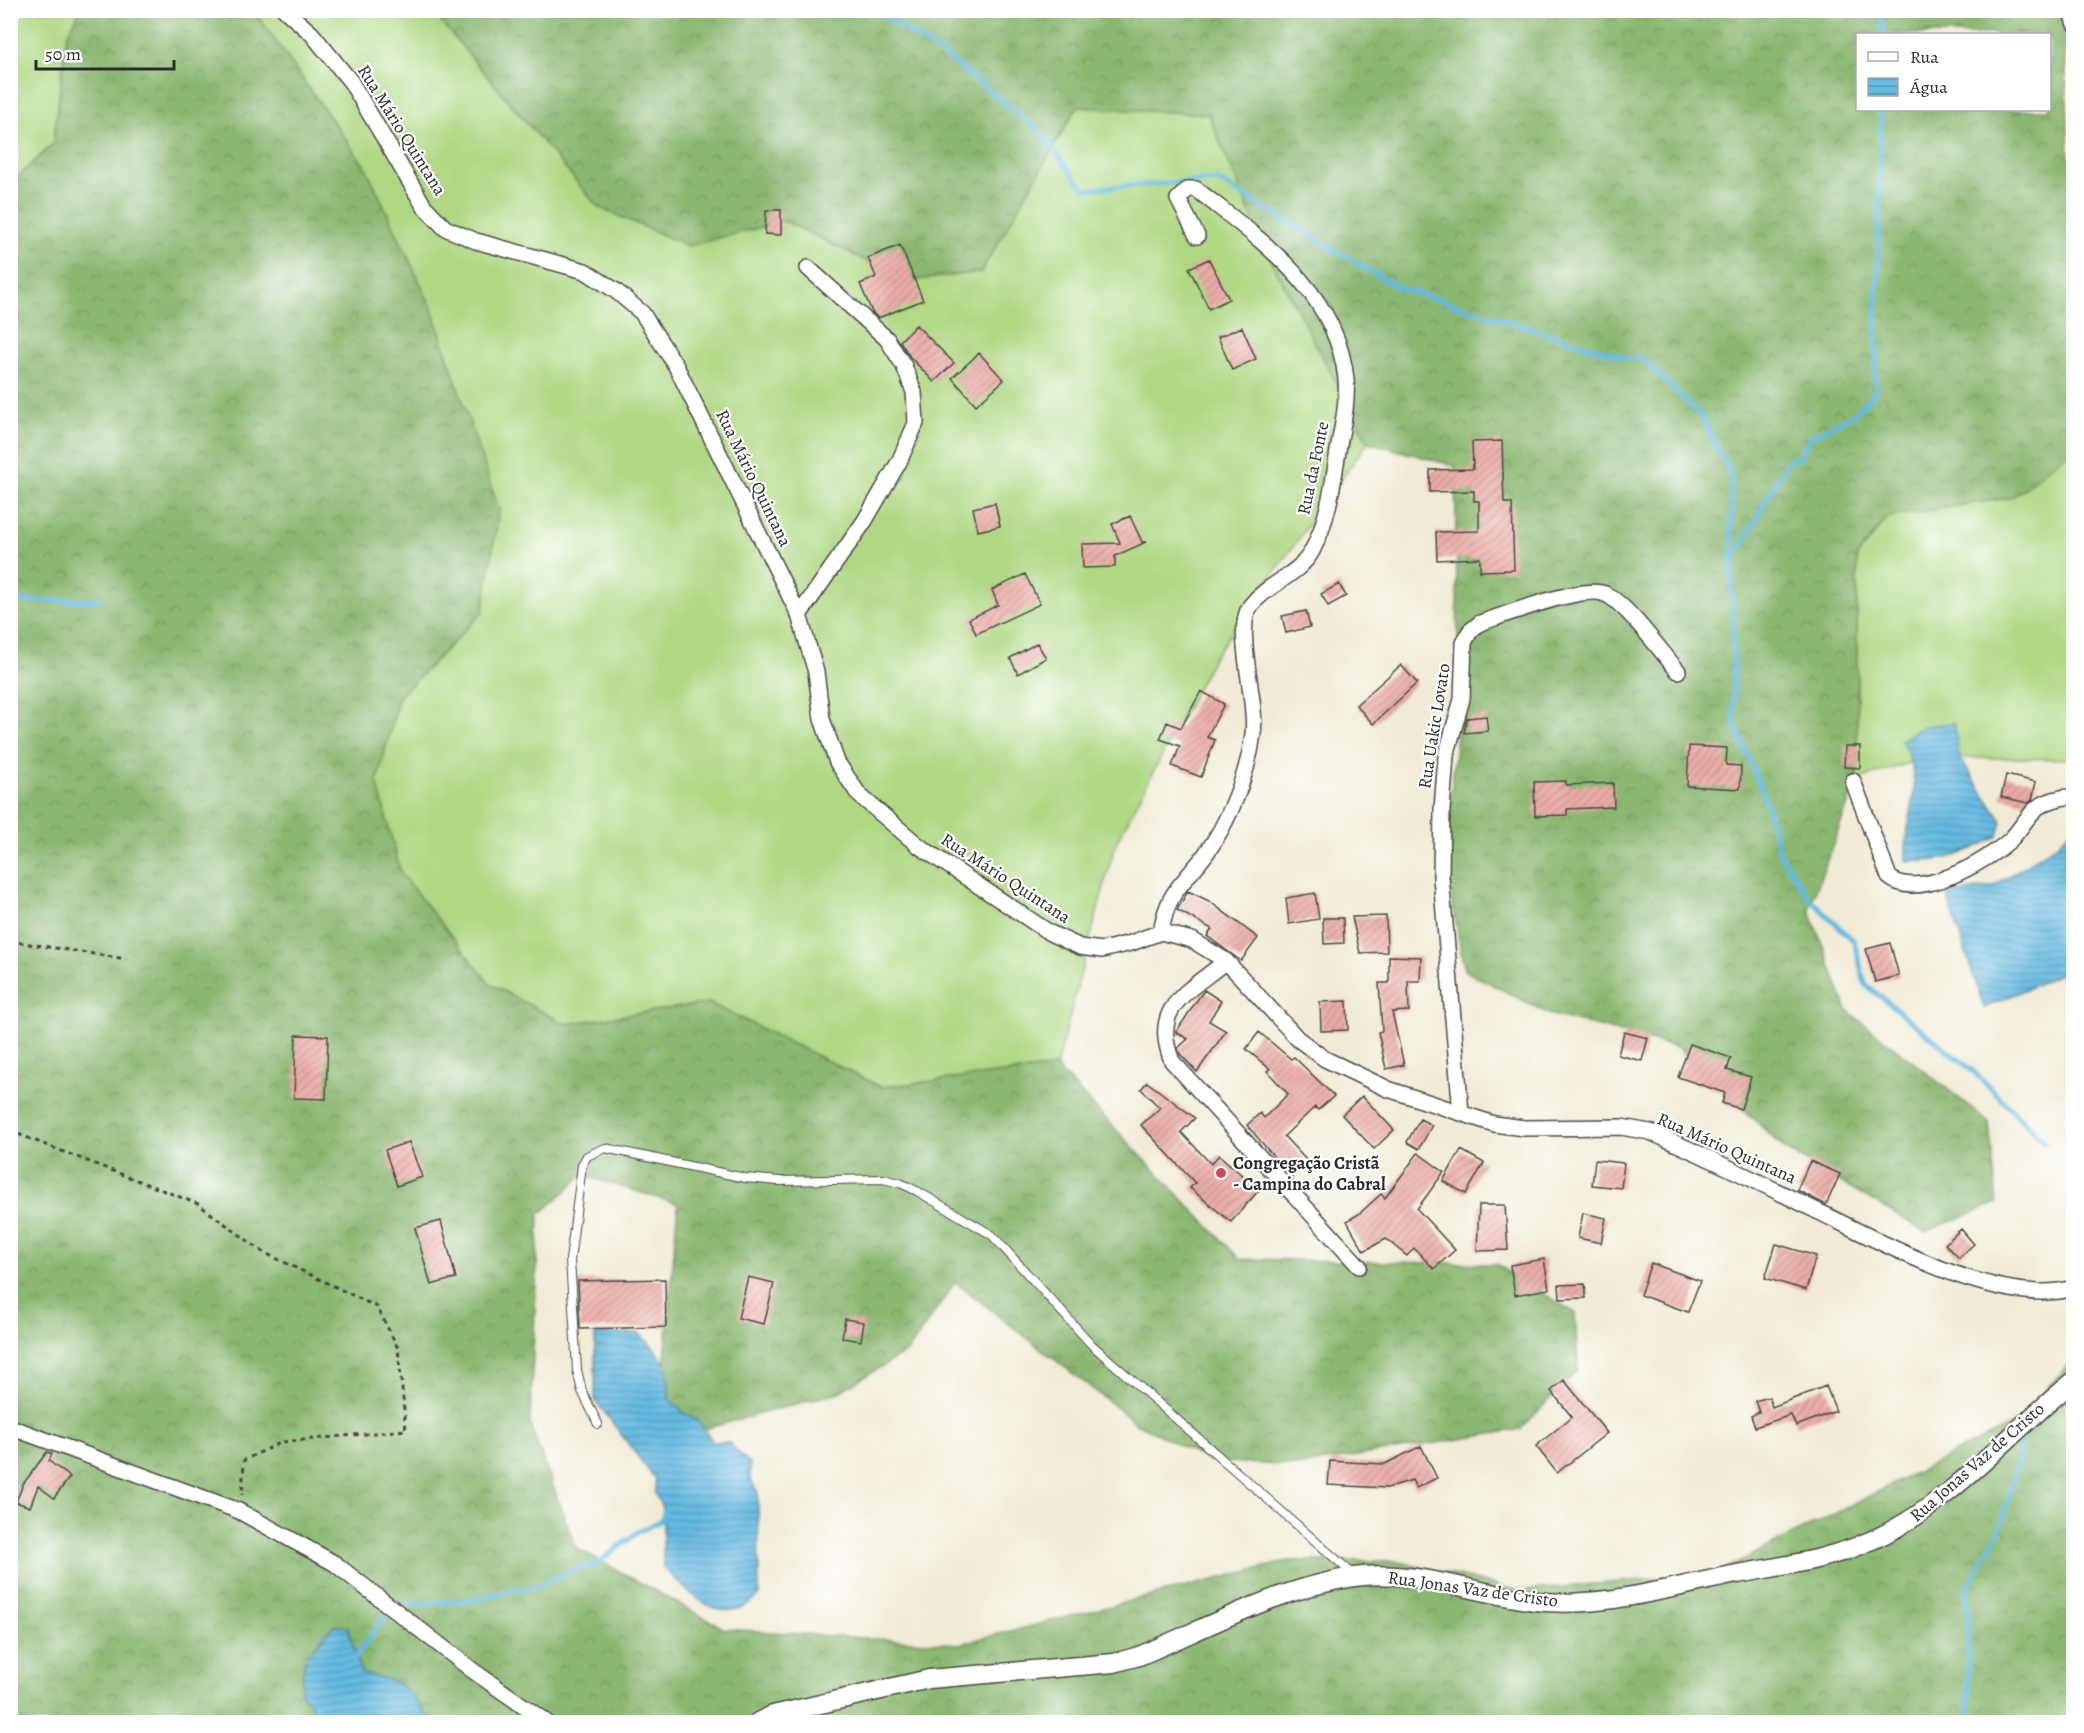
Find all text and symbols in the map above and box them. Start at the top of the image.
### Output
scale bar [36,33,174,71]
legend [1856,33,2051,111]
text: 50 m [45,42,81,66]
text: Rua [1910,45,1939,69]
street label: Rua Mário Quintana [352,60,452,200]
text: Água [1909,75,1948,99]
street label: Rua Mário Quintana [710,405,798,551]
street label: Rua da Fonte [1291,419,1335,517]
street label: Rua Uakic Lovato [1412,662,1456,790]
street label: Rua Mário Quintana [937,827,1076,929]
street label: Rua Mário Quintana [1654,1107,1801,1190]
place label: Congregação Cristã - Campina do Cabral [1233,1151,1386,1196]
marker: Congregação Cristã - Campina do Cabral [1214,1166,1228,1180]
street label: Rua Jonas Vaz de Cristo [1904,1397,2050,1527]
street label: Rua Jonas Vaz de Cristo [1386,1565,1560,1613]

